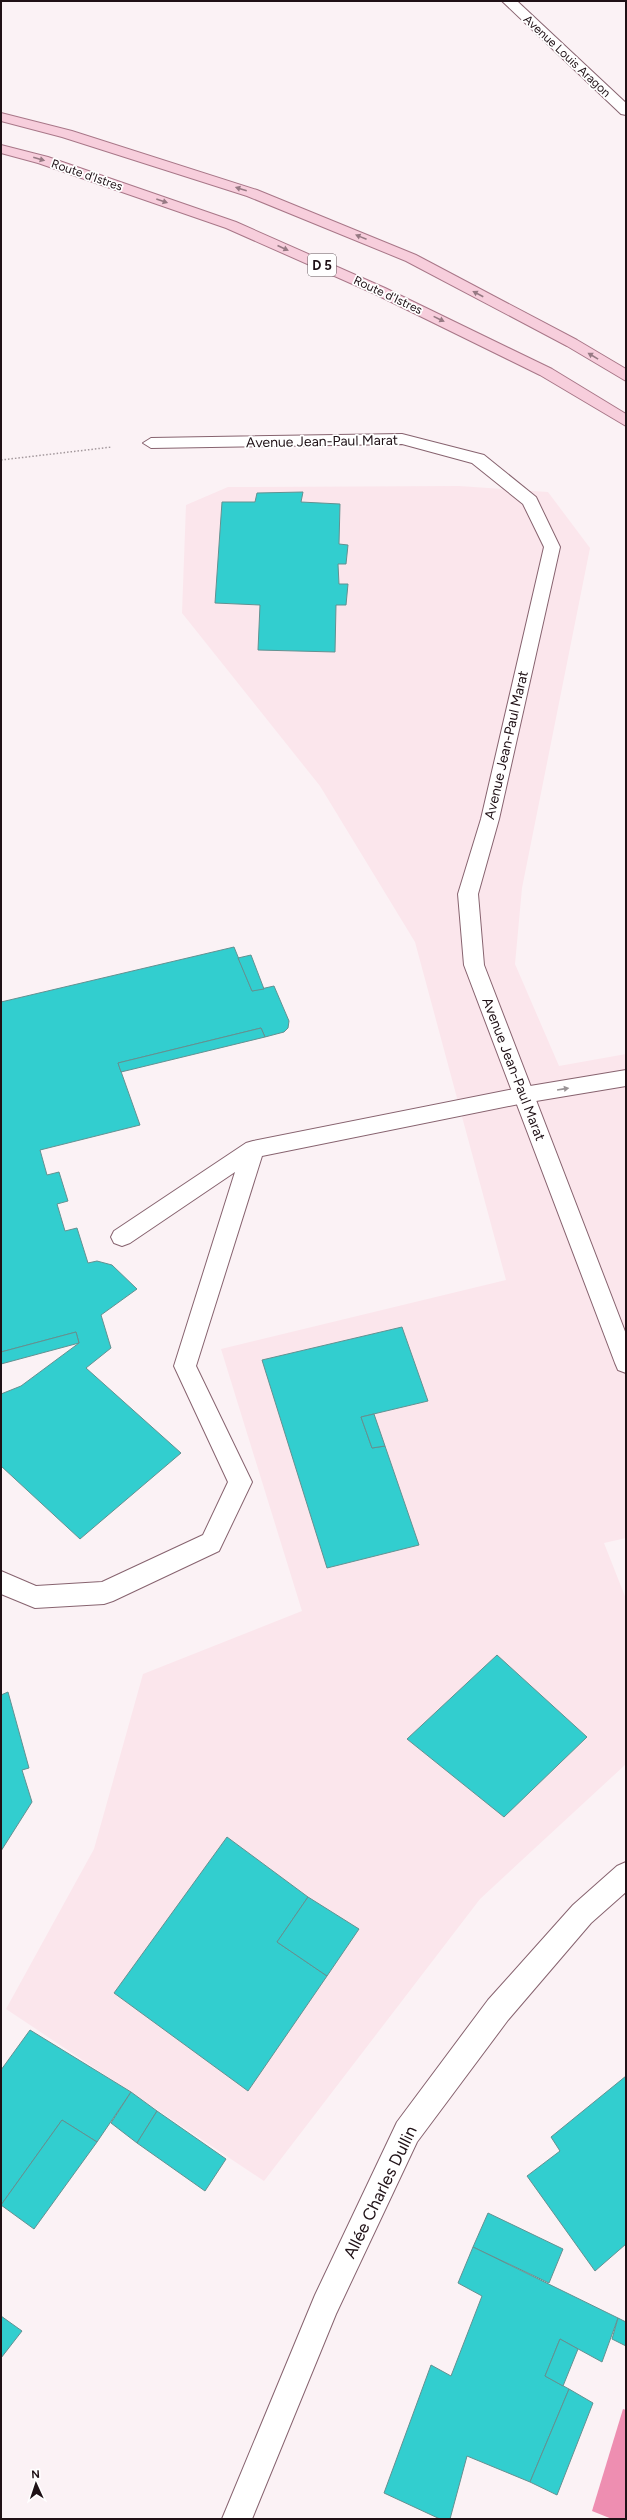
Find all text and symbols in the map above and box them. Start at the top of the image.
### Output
street label: Avenue Louis Aragon [521,12,614,100]
one-way arrow [33,156,45,162]
street label: Route d'Istres [50,156,125,194]
one-way arrow [235,186,247,192]
one-way arrow [156,198,168,204]
one-way arrow [355,234,367,240]
one-way arrow [277,245,288,251]
road number: D 5 [308,254,336,276]
street label: Route d'Istres [351,273,425,317]
one-way arrow [473,290,484,297]
one-way arrow [433,316,445,323]
one-way arrow [587,352,599,359]
street label: Avenue Jean-Paul Marat [246,432,398,451]
street label: Avenue Jean-Paul Marat [481,669,532,821]
street label: Avenue Jean-Paul Marat [478,995,549,1143]
one-way arrow [557,1086,569,1092]
street label: Allée Charles Dullin [339,2122,421,2262]
north arrow [16,2464,56,2504]
text: N [31,2468,40,2481]

